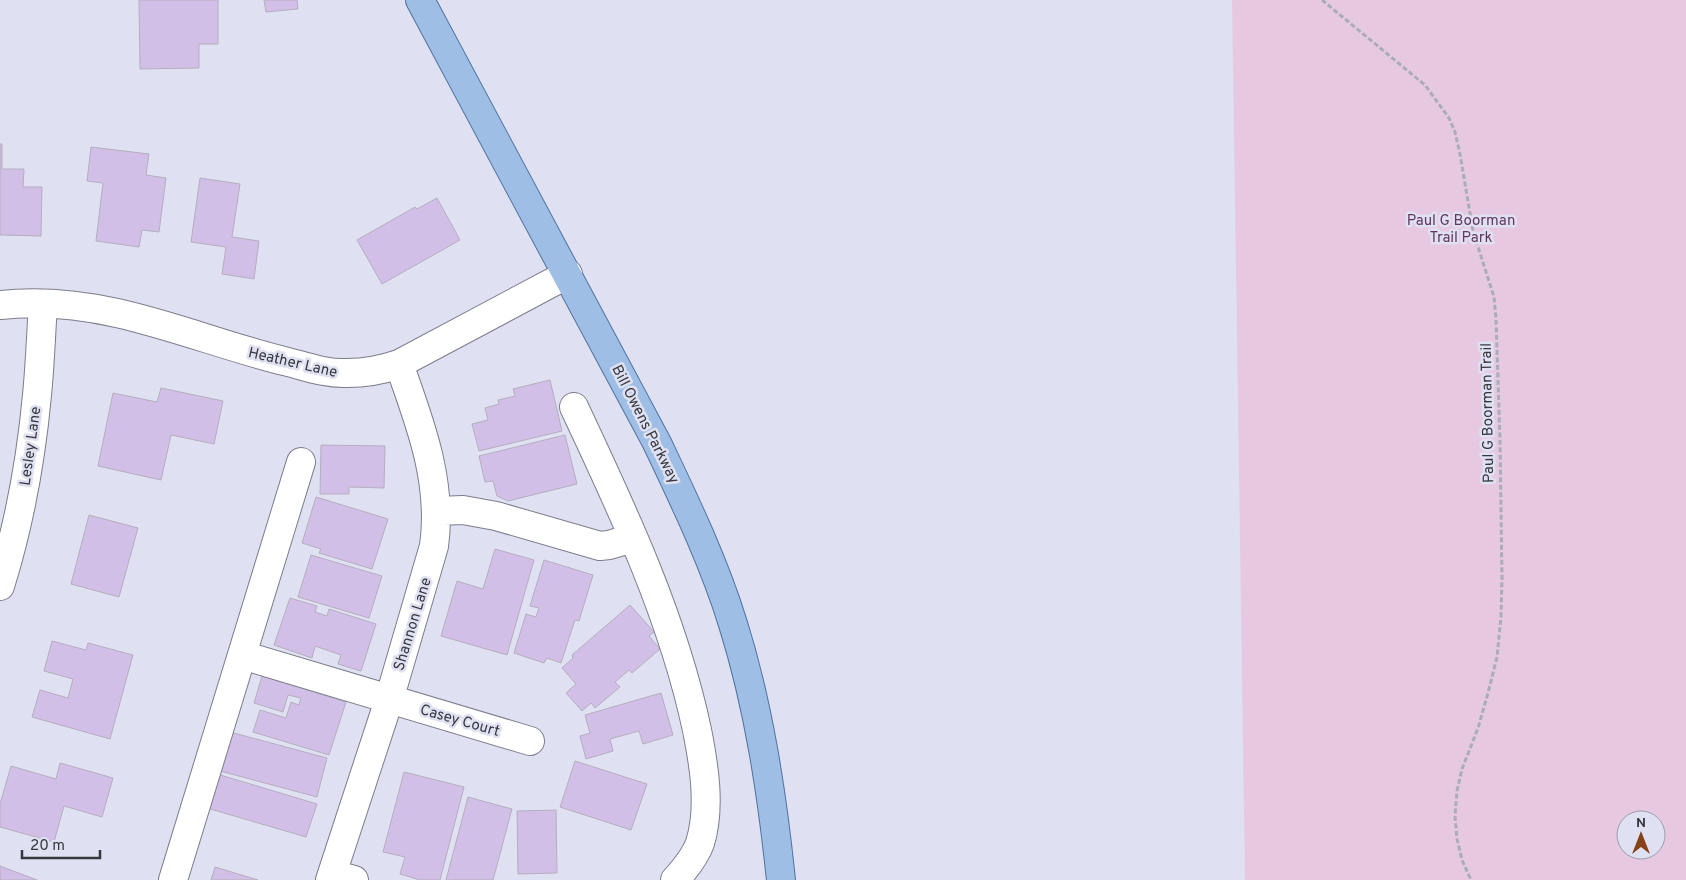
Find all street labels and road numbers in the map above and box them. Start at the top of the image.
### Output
street label: Paul G Boorman Trail [1478,343,1499,483]
street label: Heather Lane [246,344,339,383]
street label: Bill Owens Parkway [607,362,683,487]
street label: Lesley Lane [17,405,46,487]
street label: Shannon Lane [390,576,437,673]
street label: Casey Court [417,701,502,742]

